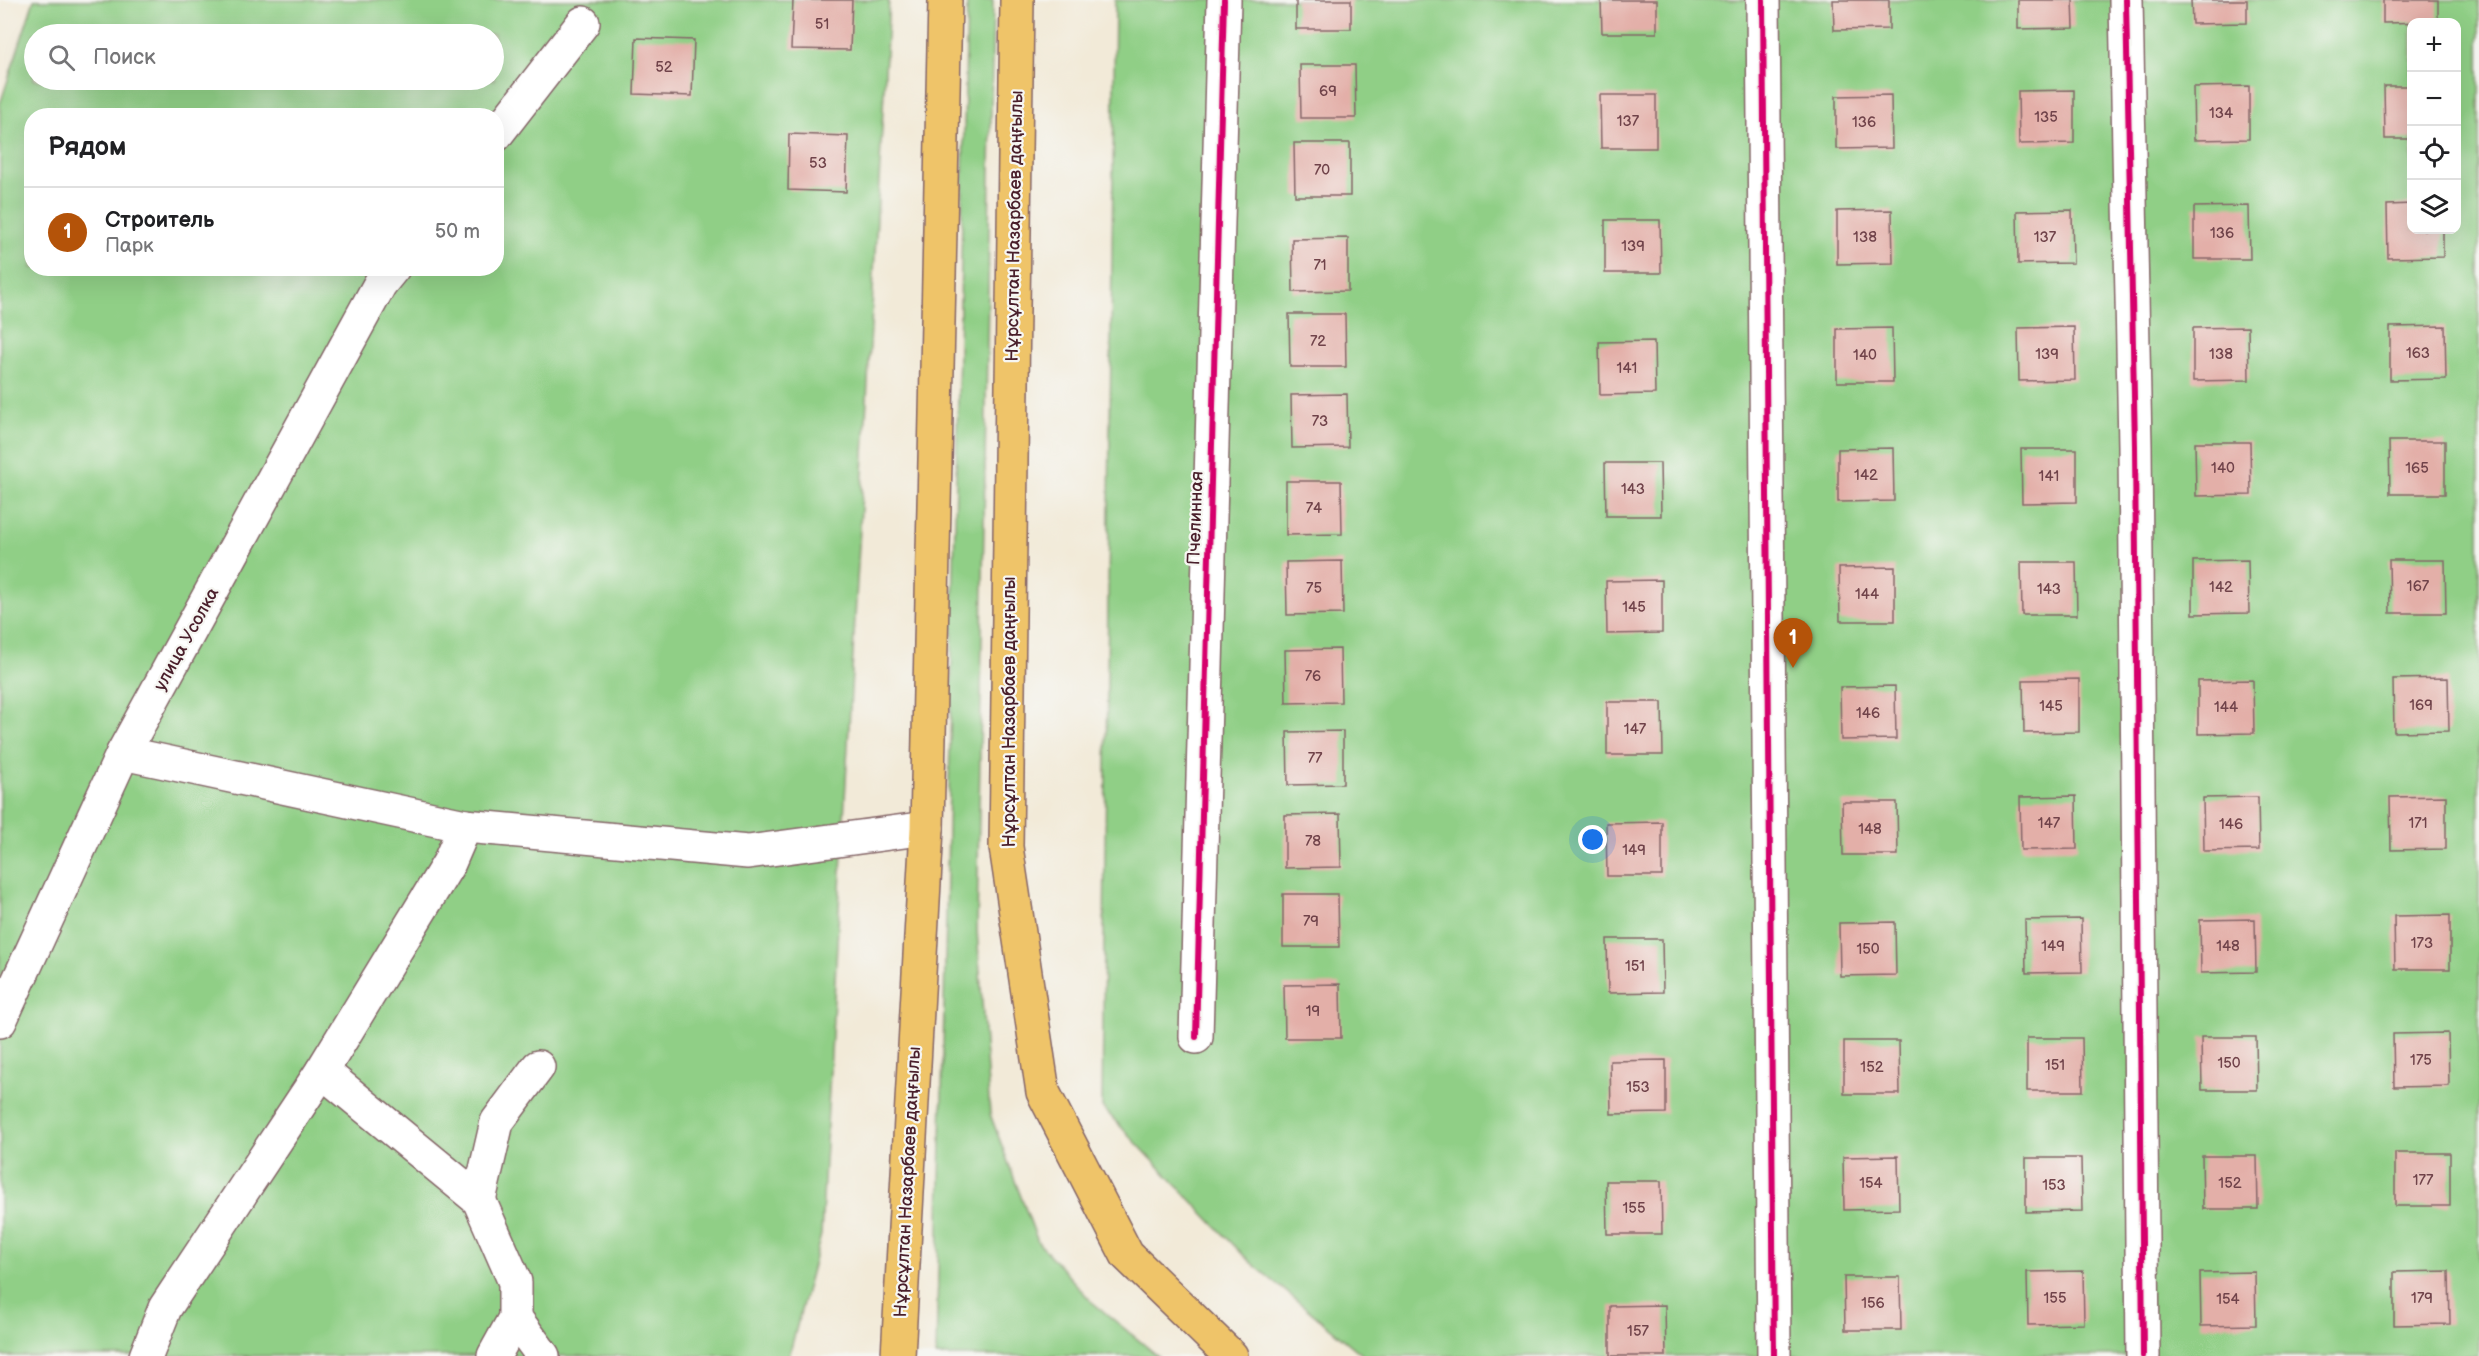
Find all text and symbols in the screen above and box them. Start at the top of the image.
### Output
house number: 51 [815,15,829,34]
map controls [2407,18,2461,234]
button: + [2407,18,2461,72]
search box [24,24,504,90]
icon: search [45,41,78,74]
text: Поиск [93,44,156,71]
house number: 52 [655,58,673,77]
button: − [2407,72,2461,126]
house number: 69 [1319,82,1337,101]
street label: Нұрсұлтан Назарбаев даңғылы [1002,90,1027,362]
house number: 134 [2209,104,2233,123]
house number: 135 [2034,108,2058,127]
house number: 137 [1617,112,1640,131]
house number: 136 [1852,113,1876,132]
button: locate [2407,126,2461,180]
text: Рядом [48,132,126,163]
house number: 53 [809,154,827,173]
house number: 70 [1314,161,1330,180]
button: layers [2407,180,2461,234]
text: Строитель [105,207,214,234]
text: 1 [63,220,72,244]
text: 50 m [435,220,480,244]
house number: 136 [2210,224,2234,243]
house number: 138 [1853,228,1877,247]
house number: 137 [2034,228,2057,247]
text: Парк [105,234,154,258]
house number: 139 [1621,237,1645,256]
house number: 71 [1313,256,1327,275]
house number: 72 [1310,332,1326,351]
house number: 163 [2406,344,2430,363]
house number: 139 [2035,345,2059,364]
house number: 138 [2209,345,2233,364]
house number: 140 [1853,346,1877,365]
house number: 141 [1617,359,1637,378]
house number: 73 [1312,412,1328,431]
house number: 140 [2211,459,2235,478]
house number: 165 [2405,459,2429,478]
house number: 142 [1854,466,1878,485]
house number: 141 [2039,467,2059,486]
street label: Пчелинная [1183,471,1208,565]
house number: 143 [1621,480,1645,499]
house number: 74 [1306,499,1322,518]
street label: Нұрсұлтан Назарбаев даңғылы [999,576,1020,848]
house number: 167 [2407,577,2430,596]
house number: 142 [2209,578,2233,597]
house number: 75 [1306,579,1322,598]
house number: 143 [2037,580,2061,599]
street label: улица Усолка [149,584,224,694]
house number: 144 [1855,585,1879,604]
house number: 145 [1622,598,1646,617]
pin: 1 [1774,618,1812,668]
house number: 76 [1305,667,1321,686]
house number: 169 [2409,696,2433,715]
house number: 145 [2039,697,2063,716]
house number: 144 [2214,698,2238,717]
house number: 146 [1856,704,1880,723]
house number: 147 [1624,720,1647,739]
house number: 77 [1308,749,1323,768]
house number: 147 [2038,814,2061,833]
house number: 171 [2409,814,2427,833]
house number: 146 [2219,815,2243,834]
house number: 148 [1858,820,1882,839]
your location [1578,825,1607,854]
house number: 78 [1305,832,1321,851]
house number: 149 [1622,841,1646,860]
house number: 79 [1303,912,1319,931]
house number: 173 [2411,934,2433,953]
house number: 149 [2041,937,2065,956]
house number: 148 [2216,937,2240,956]
house number: 150 [1856,940,1880,959]
house number: 151 [1625,957,1645,976]
house number: 19 [1306,1002,1320,1021]
street label: Нұрсұлтан Назарбаев даңғылы [890,1046,925,1318]
house number: 175 [2410,1051,2432,1070]
house number: 150 [2217,1054,2241,1073]
house number: 151 [2045,1056,2065,1075]
house number: 152 [1860,1058,1884,1077]
house number: 153 [1626,1078,1650,1097]
house number: 177 [2413,1171,2434,1190]
house number: 154 [1859,1174,1883,1193]
house number: 152 [2218,1174,2242,1193]
house number: 153 [2042,1176,2066,1195]
house number: 155 [1623,1199,1646,1218]
house number: 155 [2044,1289,2067,1308]
house number: 179 [2411,1289,2433,1308]
house number: 154 [2216,1290,2240,1309]
house number: 156 [1861,1294,1885,1313]
house number: 157 [1627,1322,1650,1341]

